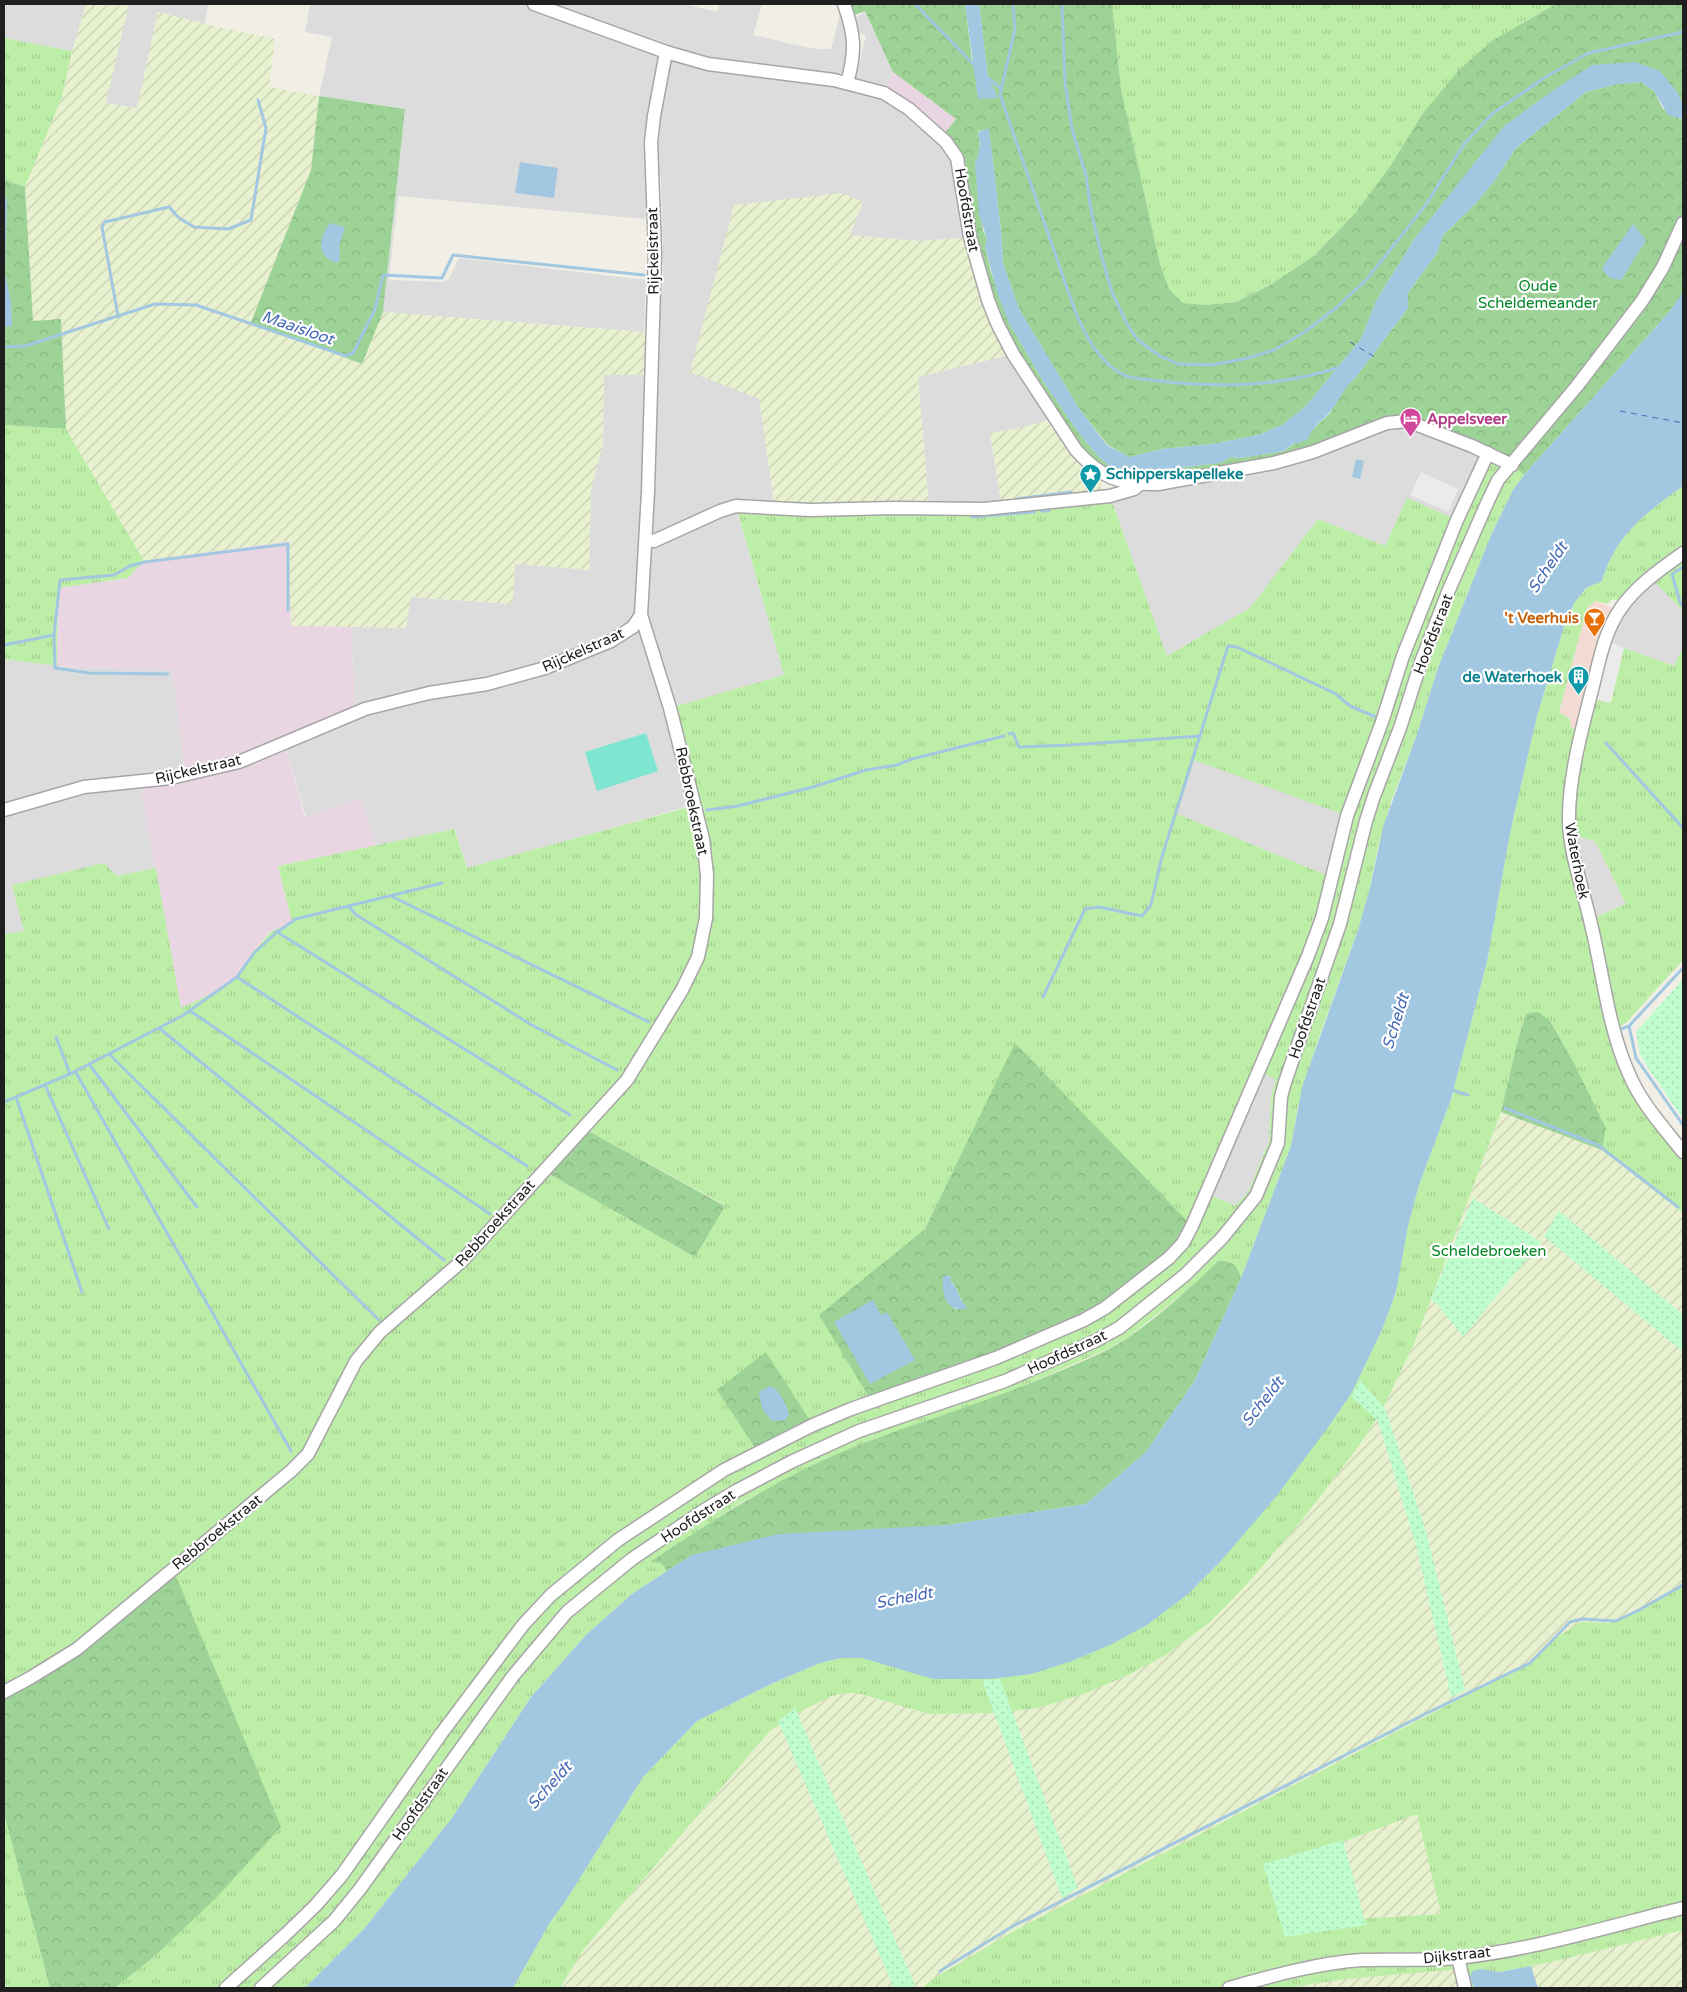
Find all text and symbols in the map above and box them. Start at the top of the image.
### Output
street label: Hoofdstraat [951,167,983,254]
street label: Rijckelstraat [643,207,663,295]
park label: Oude Scheldemeander [1478,277,1598,312]
water label: Maaisloot [259,306,338,350]
hotel icon: Appelsveer [1399,407,1423,438]
place label: Appelsveer [1427,410,1507,429]
place icon: Schipperskapelleke [1078,462,1102,493]
place label: Schipperskapelleke [1106,465,1244,484]
water label: Scheldt [1523,537,1573,597]
street label: Hoofdstraat [1409,591,1457,677]
bar icon: 't Veerhuis [1583,606,1607,637]
place label: 't Veerhuis [1505,609,1579,627]
street label: Rijckelstraat [539,624,627,676]
building icon: de Waterhoek [1566,665,1590,696]
place label: de Waterhoek [1463,668,1562,686]
street label: Rebbroekstraat [672,745,712,857]
street label: Rijckelstraat [153,750,243,788]
street label: Waterhoek [1561,821,1593,901]
street label: Hoofdstraat [1285,975,1329,1061]
water label: Scheldt [1378,989,1414,1052]
street label: Rebbroekstraat [451,1176,539,1270]
park label: Scheldebroeken [1432,1242,1546,1260]
street label: Hoofdstraat [1025,1326,1110,1378]
water label: Scheldt [1237,1371,1289,1430]
street label: Hoofdstraat [657,1485,739,1547]
street label: Rebbroekstraat [168,1490,266,1574]
water label: Scheldt [874,1582,936,1613]
water label: Scheldt [523,1756,578,1814]
street label: Hoofdstraat [388,1764,452,1844]
street label: Dijkstraat [1422,1942,1492,1967]

